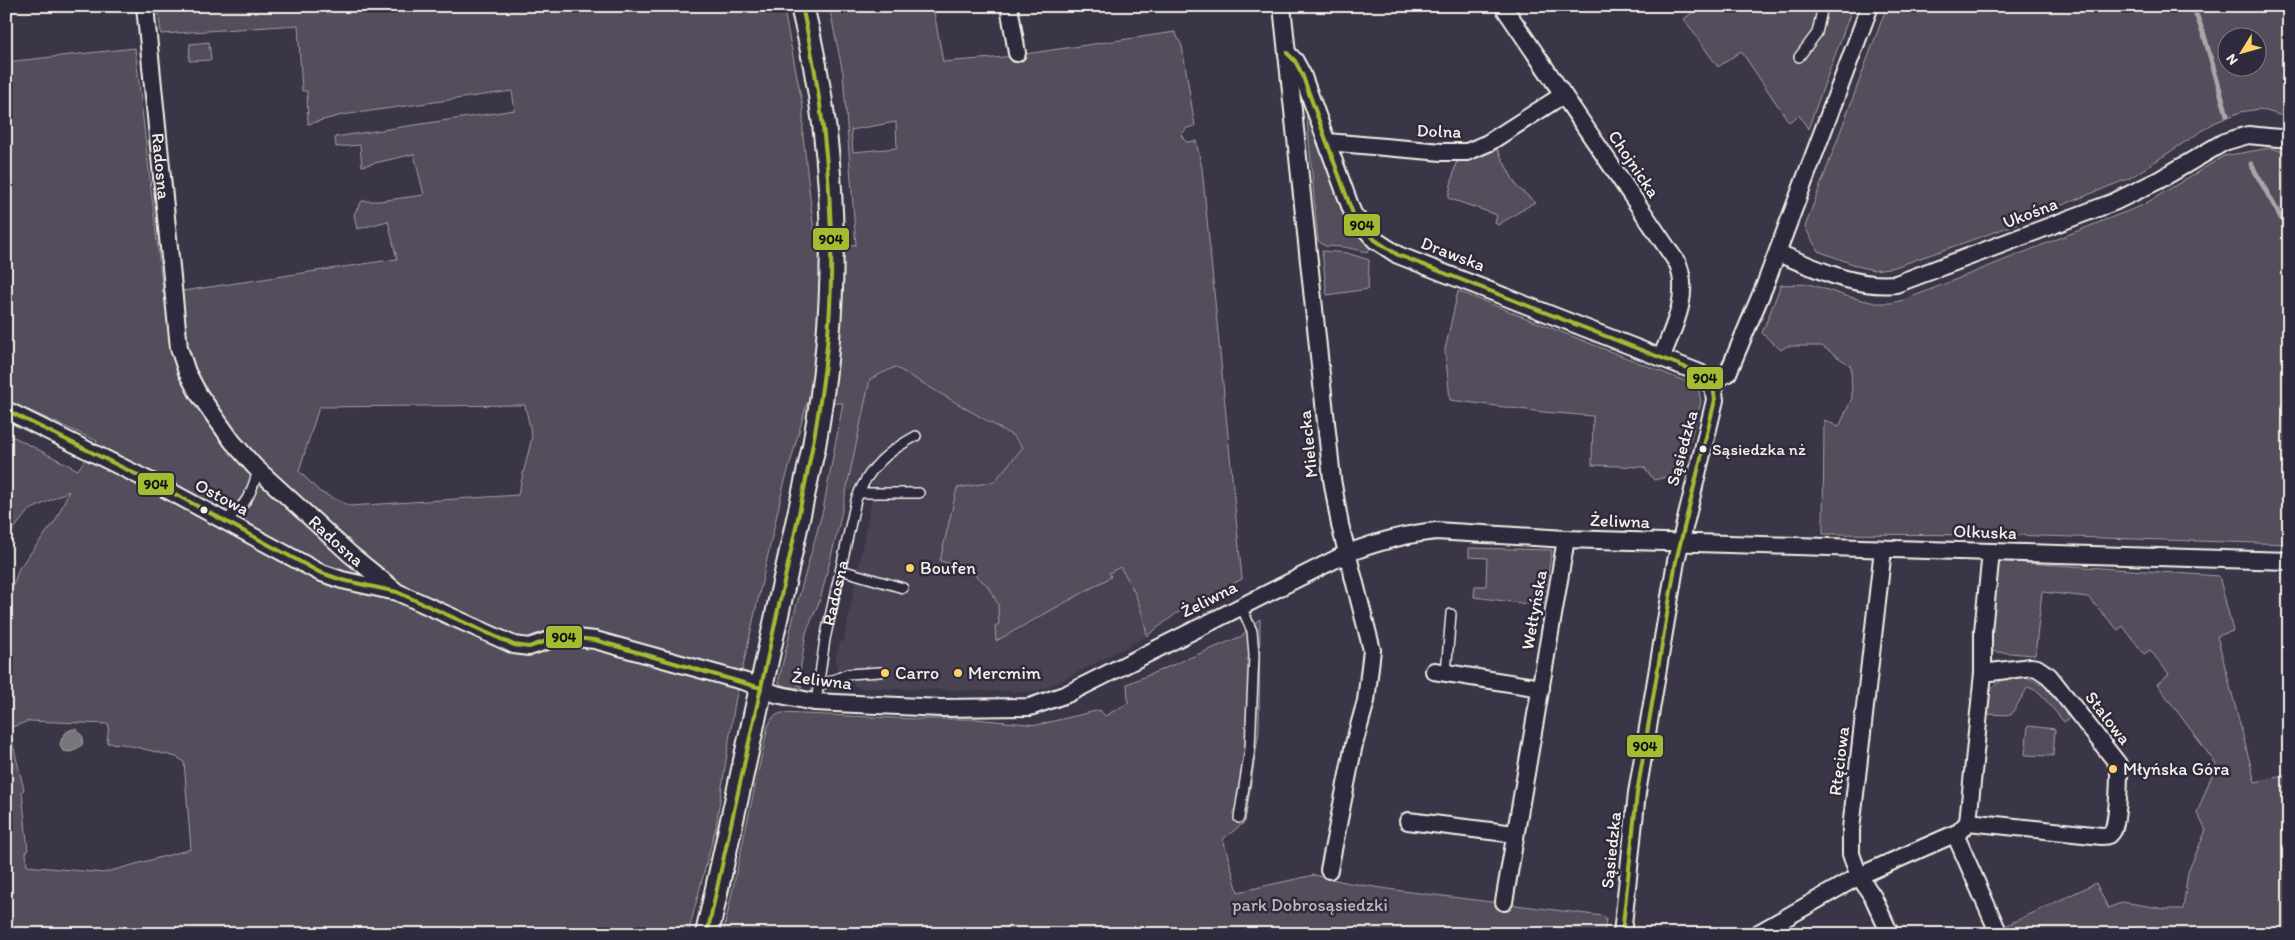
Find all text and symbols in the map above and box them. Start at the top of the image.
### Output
north arrow [2218,28,2268,78]
text: N [2222,51,2242,68]
street label: Dolna [1416,119,1462,143]
street label: Chojnicka [1603,126,1665,202]
street label: Radosna [147,132,175,201]
street label: Ukośna [2000,193,2061,233]
line badge: 904 [1343,213,1381,237]
text: 904 [1350,217,1375,234]
line badge: 904 [812,227,850,251]
text: 904 [819,231,844,248]
street label: Drawska [1418,232,1488,276]
line badge: 904 [1686,366,1724,390]
text: 904 [1693,370,1718,387]
street label: Sąsiedzka [1661,407,1703,488]
street label: Mielecka [1293,408,1322,479]
place label: Sąsiedzka nż [1712,439,1806,459]
marker: Sąsiedzka nż [1698,444,1708,454]
line badge: 904 [137,472,175,496]
street label: Ostowa [191,474,253,520]
text: 904 [144,476,169,493]
unlabelled marker [199,505,209,515]
street label: Żeliwna [1589,509,1651,533]
street label: Radosna [304,510,369,572]
street label: Olkuska [1953,520,2017,544]
street label: Radosna [817,557,853,628]
place label: Boufen [920,557,976,579]
marker: Boufen [904,562,916,574]
street label: Wełtyńska [1516,568,1552,652]
street label: Żeliwna [1177,575,1241,622]
line badge: 904 [545,625,583,649]
text: 904 [552,629,577,646]
place label: Carro [895,662,939,684]
place label: Mercmim [968,662,1041,684]
street label: Żeliwna [791,665,854,695]
marker: Carro [879,667,891,679]
marker: Mercmim [952,667,964,679]
street label: Stalowa [2080,687,2136,750]
street label: Rtęciowa [1824,724,1854,797]
line badge: 904 [1626,734,1664,758]
text: 904 [1633,738,1658,755]
place label: Młyńska Góra [2123,758,2229,780]
marker: Młyńska Góra [2107,763,2119,775]
street label: Sąsiedzka [1596,810,1626,890]
park label: park Dobrosąsiedzki [1232,894,1388,916]

